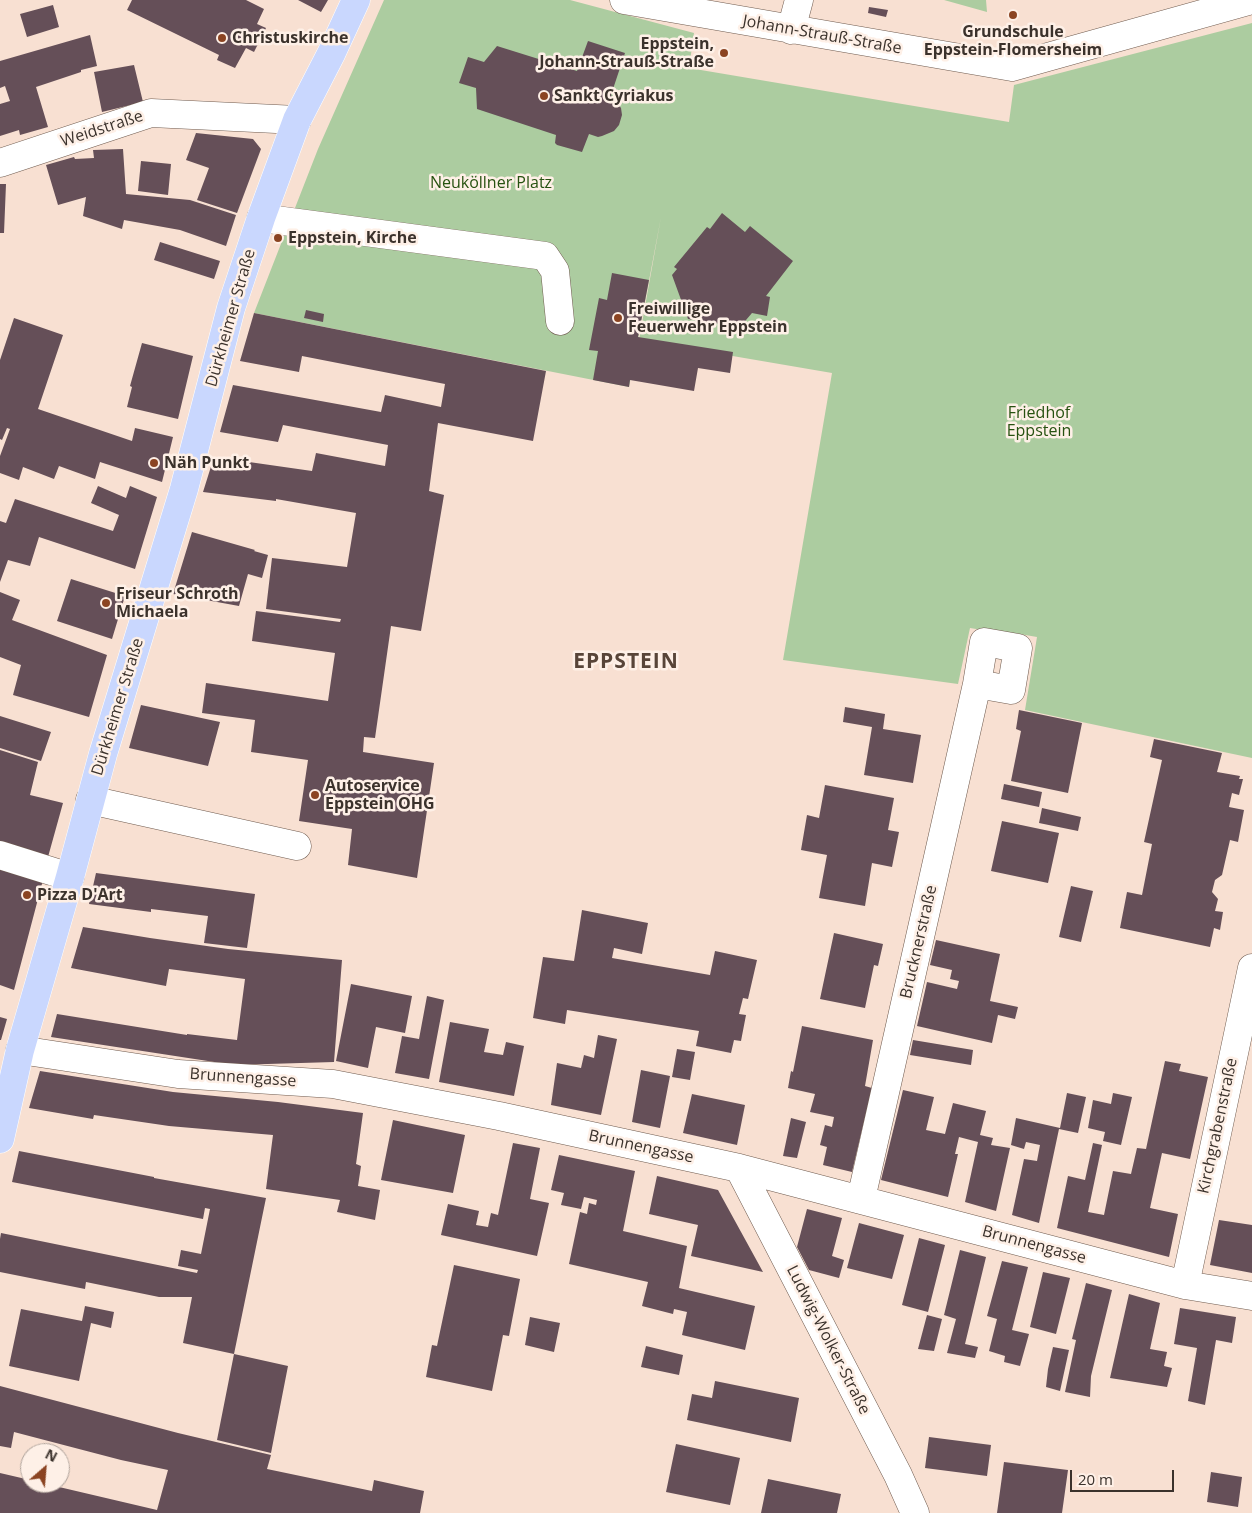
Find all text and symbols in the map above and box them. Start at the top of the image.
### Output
marker: Grundschule Eppstein-Flomersheim [1007,9,1019,21]
street label: Johann-Strauß-Straße [741,12,903,58]
place label: Grundschule Eppstein-Flomersheim [924,22,1102,60]
place label: Christuskirche [232,28,348,48]
marker: Christuskirche [216,32,228,44]
place label: Eppstein, Johann-Strauß-Straße [539,34,714,72]
marker: Eppstein, Johann-Strauß-Straße [718,47,730,59]
place label: Sankt Cyriakus [554,86,674,106]
marker: Sankt Cyriakus [538,90,550,102]
street label: Weidstraße [58,107,146,151]
park label: Neuköllner Platz [430,173,552,193]
place label: Eppstein, Kirche [288,228,417,248]
marker: Eppstein, Kirche [272,232,284,244]
street label: Dürkheimer Straße [202,247,260,389]
place label: Freiwillige Feuerwehr Eppstein [628,299,788,337]
marker: Freiwillige Feuerwehr Eppstein [612,312,624,324]
park label: Friedhof Eppstein [1007,403,1071,441]
place label: Näh Punkt [164,453,249,473]
marker: Näh Punkt [148,457,160,469]
place label: Friseur Schroth Michaela [116,584,238,622]
marker: Friseur Schroth Michaela [100,597,112,609]
street label: Dürkheimer Straße [88,636,148,778]
district label: EPPSTEIN [572,649,680,675]
place label: Autoservice Eppstein OHG [325,776,435,814]
marker: Autoservice Eppstein OHG [309,789,321,801]
street label: Brucknerstraße [897,883,941,1001]
place label: Pizza D'Art [37,885,123,905]
marker: Pizza D'Art [21,889,33,901]
street label: Kirchgrabenstraße [1194,1056,1242,1196]
street label: Brunnengasse [189,1065,297,1091]
street label: Brunnengasse [587,1126,695,1168]
street label: Brunnengasse [980,1222,1088,1268]
street label: Ludwig-Wolker-Straße [782,1262,874,1418]
north arrow [20,1443,70,1493]
text: N [42,1444,61,1466]
scale bar [1072,1460,1176,1492]
text: 20 m [1078,1469,1113,1489]

